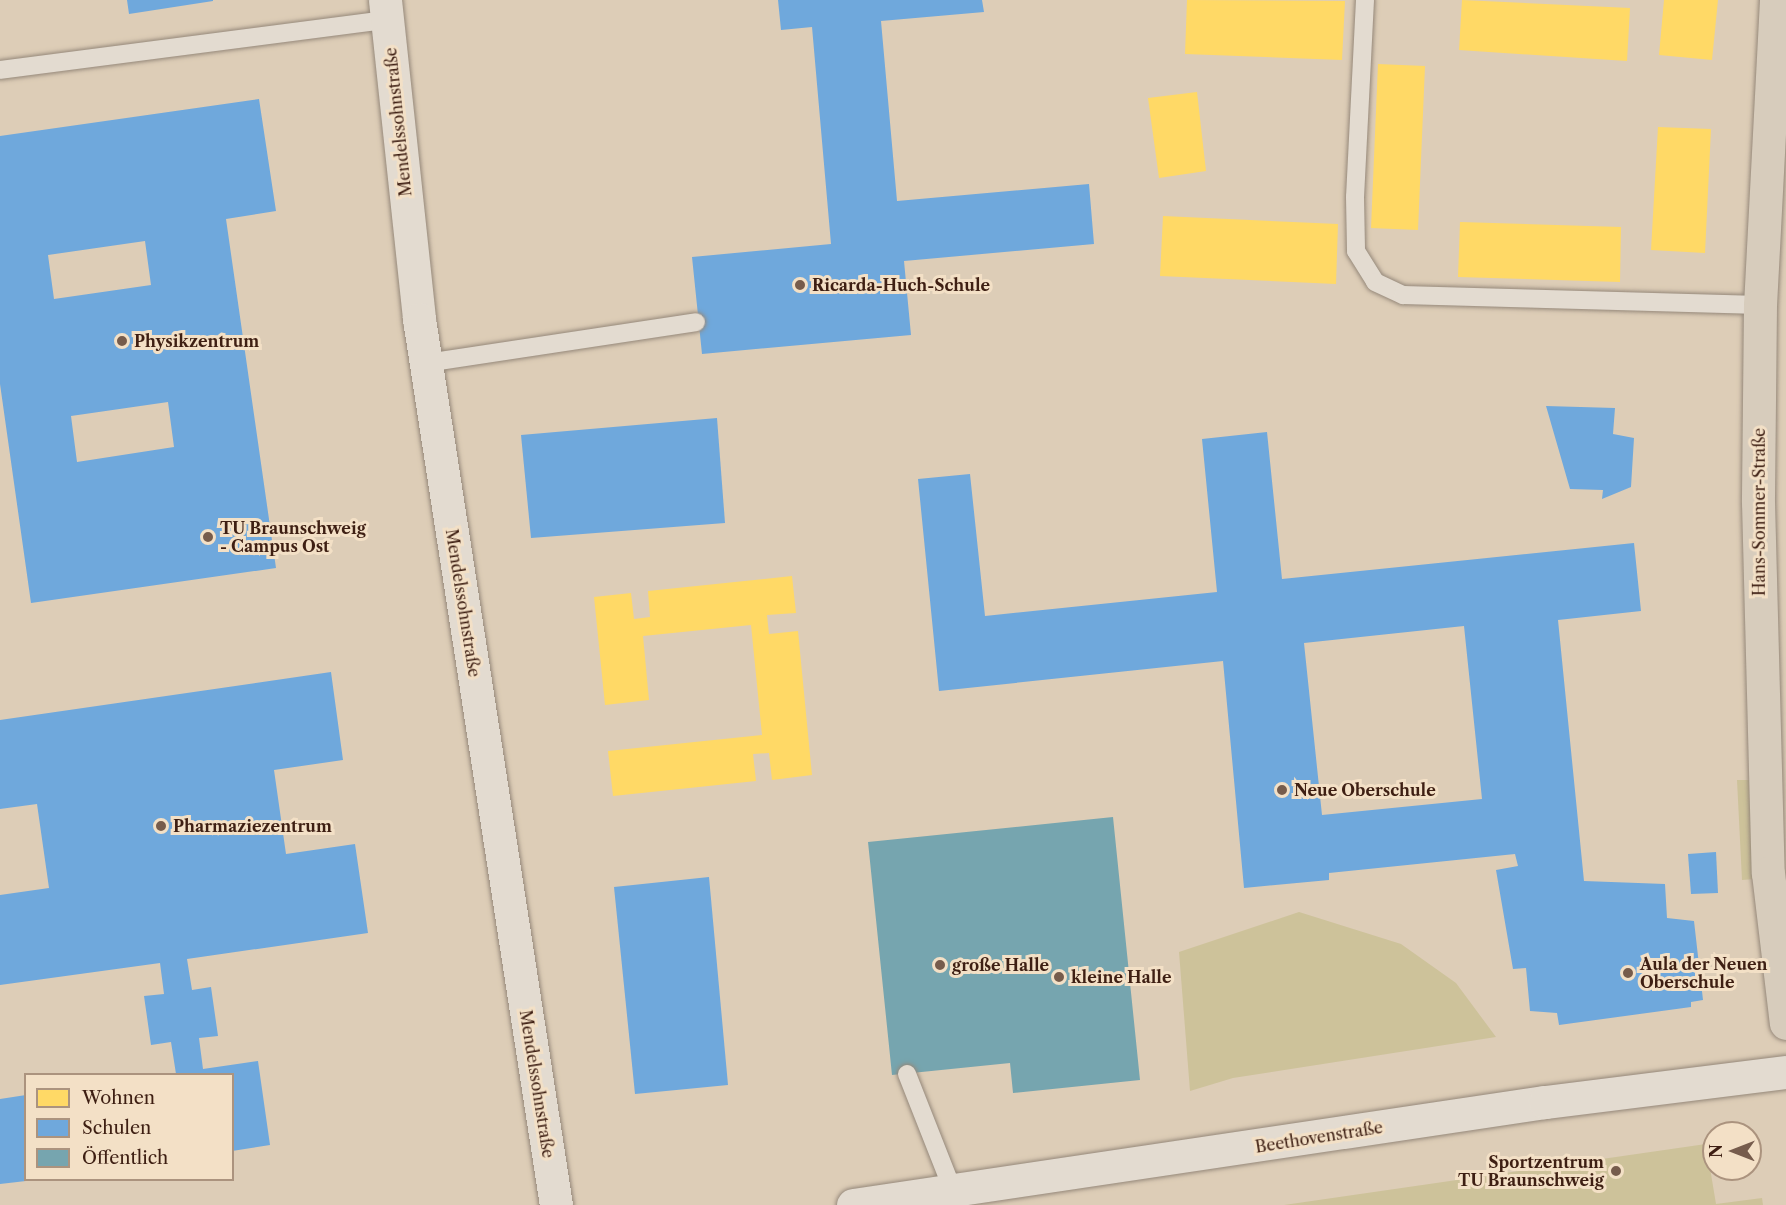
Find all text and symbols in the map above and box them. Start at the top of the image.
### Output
street label: Mendelssohnstraße [381,47,415,197]
place label: Ricarda-Huch-Schule [812,275,990,295]
marker: Ricarda-Huch-Schule [793,278,807,292]
place label: Physikzentrum [134,331,259,351]
marker: Physikzentrum [115,334,129,348]
street label: Hans-Sommer-Straße [1749,428,1769,596]
place label: TU Braunschweig - Campus Ost [220,518,366,556]
street label: Mendelssohnstraße [442,528,484,678]
marker: TU Braunschweig - Campus Ost [201,530,215,544]
place label: Neue Oberschule [1294,780,1436,800]
marker: Neue Oberschule [1275,783,1289,797]
place label: Pharmaziezentrum [173,816,332,836]
marker: Pharmaziezentrum [154,819,168,833]
place label: Aula der Neuen Oberschule [1640,954,1768,992]
place label: große Halle [952,955,1049,975]
marker: große Halle [933,958,947,972]
marker: Aula der Neuen Oberschule [1621,966,1635,980]
place label: kleine Halle [1071,967,1172,987]
marker: kleine Halle [1052,970,1066,984]
street label: Mendelssohnstraße [516,1009,558,1159]
legend [24,1073,234,1181]
text: Wohnen [82,1087,155,1109]
text: Schulen [82,1117,151,1139]
street label: Beethovenstraße [1254,1117,1384,1157]
north arrow [1702,1121,1762,1181]
text: N [1706,1144,1726,1158]
text: Öffentlich [82,1147,168,1169]
place label: Sportzentrum TU Braunschweig [1458,1152,1604,1190]
marker: Sportzentrum TU Braunschweig [1609,1164,1623,1178]

